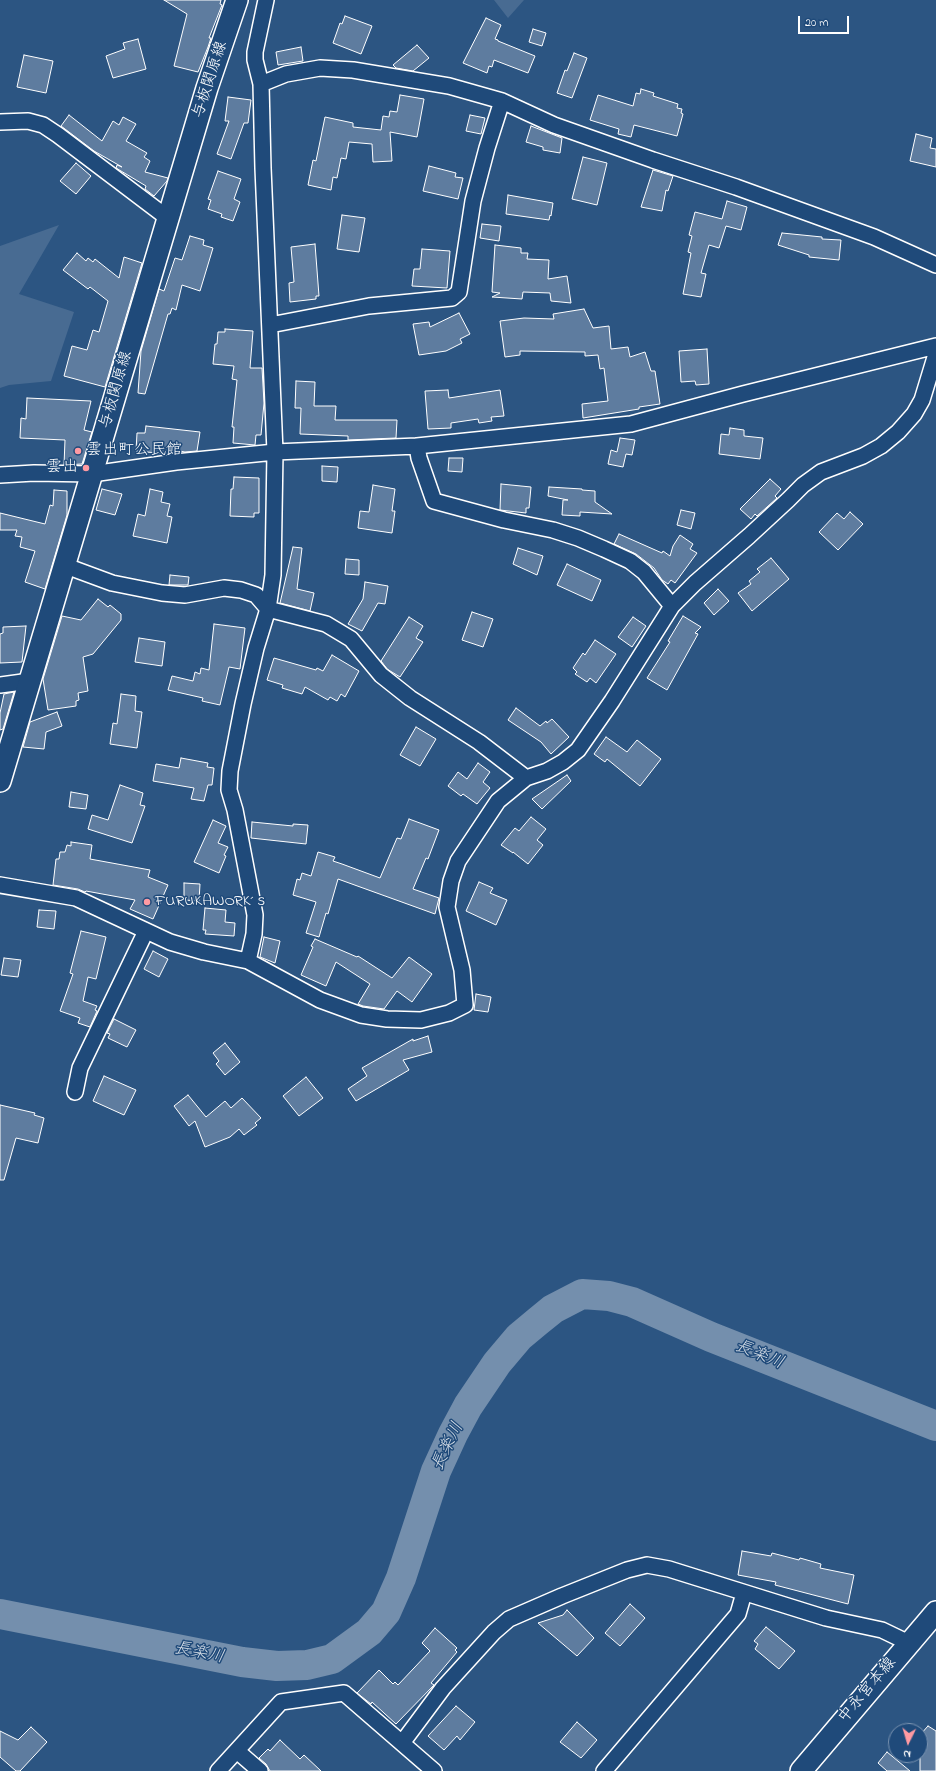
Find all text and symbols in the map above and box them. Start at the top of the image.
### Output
scale bar [800,8,851,34]
text: 20 m [805,14,828,32]
street label: 与板関原線 [190,39,232,121]
street label: 与板関原線 [97,349,137,431]
place label: 雲出町公民館 [86,441,182,461]
marker: 雲出町公民館 [73,446,83,456]
place label: 雲出 [46,458,78,478]
marker: 雲出 [81,463,91,473]
place label: FURUKAWORK´ｓ [155,892,270,912]
marker: FURUKAWORK´ｓ [142,897,152,907]
water label: 長楽川 [732,1337,786,1375]
water label: 長楽川 [429,1420,469,1474]
water label: 長楽川 [172,1639,226,1669]
street label: 中永宮本線 [835,1654,901,1728]
north arrow [888,1723,928,1763]
text: N [903,1746,911,1762]

